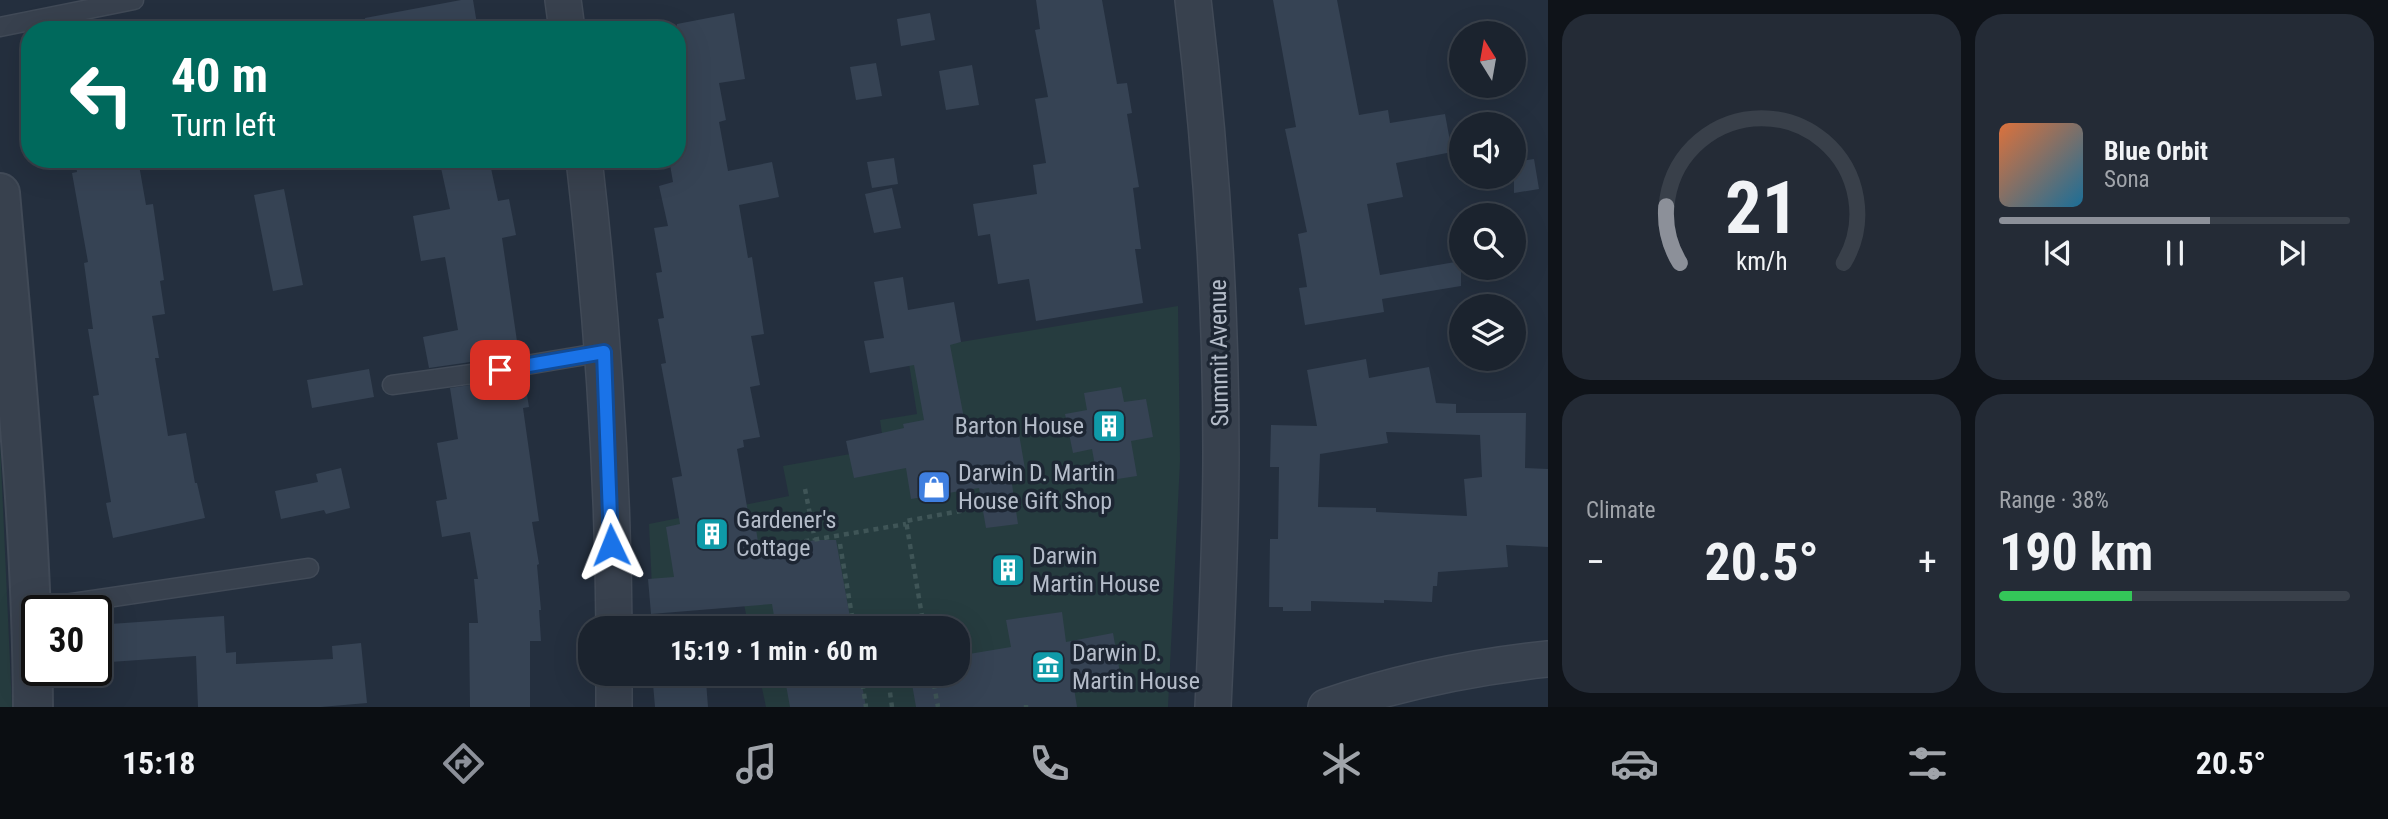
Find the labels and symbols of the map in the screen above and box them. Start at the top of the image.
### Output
north arrow [1449,21,1526,98]
street label: Summit Avenue [1204,279,1234,427]
pin [470,340,530,400]
building icon: Barton House [1090,407,1128,445]
place label: Barton House [955,412,1084,440]
place label: Darwin D. Martin House Gift Shop [958,459,1115,515]
shop icon: Darwin D. Martin House Gift Shop [915,468,953,506]
place label: Gardener's Cottage [736,506,837,562]
position arrow [574,508,648,582]
building icon: Gardener's Cottage [693,515,731,553]
place label: Darwin Martin House [1032,542,1160,598]
building icon: Darwin Martin House [989,551,1027,589]
speed limit sign: 30 [21,595,112,686]
place label: Darwin D. Martin House [1072,639,1200,695]
museum icon: Darwin D. Martin House [1029,648,1067,686]

